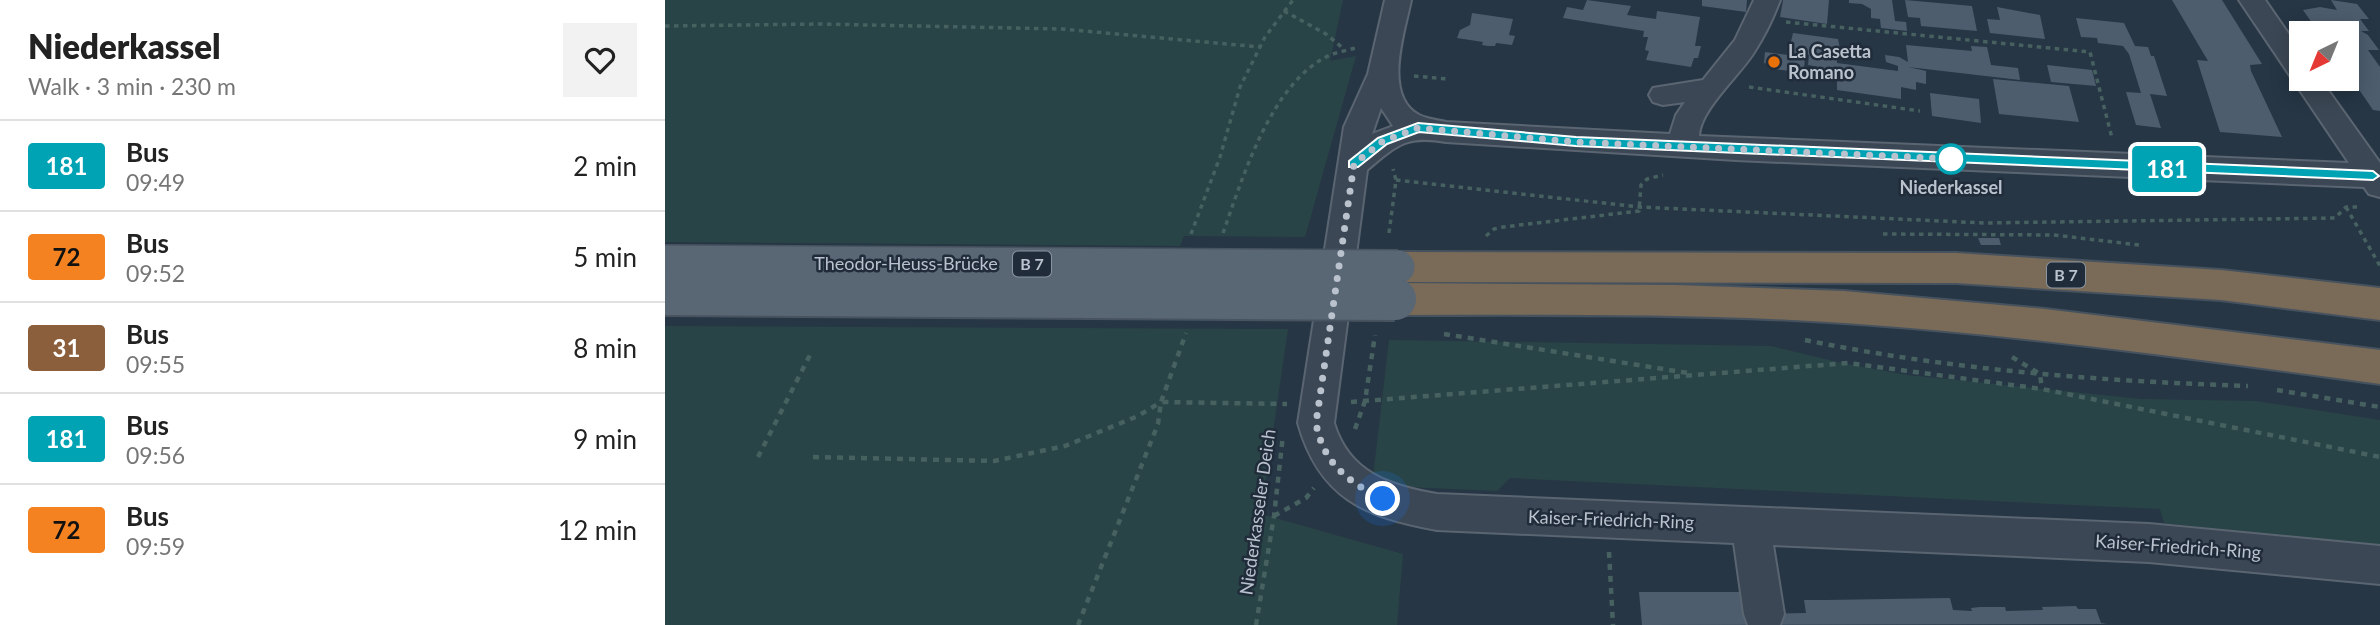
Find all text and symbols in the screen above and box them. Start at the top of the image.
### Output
north arrow [2289,21,2359,91]
map controls [2289,21,2359,91]
button: heart [563,23,637,97]
text: Niederkassel [28,26,221,66]
place label: La Casetta Romano [1788,40,1871,83]
marker: La Casetta Romano [1766,54,1782,70]
text: Walk · 3 min · 230 m [28,72,236,100]
text: Bus [126,136,169,168]
marker: Niederkassel [1936,144,1966,174]
line badge: 181 [2127,146,2207,192]
text: 2 min [573,150,637,182]
text: 181 [46,151,87,180]
text: 181 [2146,154,2188,183]
text: 09:49 [126,168,185,196]
place label: Niederkassel [1899,176,2003,198]
text: Bus [126,227,169,259]
text: 5 min [573,241,637,273]
text: 72 [53,242,80,271]
street label: Theodor-Heuss-Brücke [814,252,998,274]
road number: B 7 [1013,252,1051,276]
text: 09:52 [126,259,185,287]
road number: B 7 [2047,262,2085,288]
text: Bus [126,318,169,350]
text: 8 min [573,332,637,364]
text: 31 [53,333,80,362]
text: 09:55 [126,350,185,378]
text: Bus [126,409,169,441]
text: 9 min [573,423,637,455]
text: 181 [46,424,87,453]
street label: Niederkasseler Deich [1234,427,1280,596]
text: 09:56 [126,441,185,469]
your location [1365,481,1400,516]
text: Bus [126,500,169,532]
street label: Kaiser-Friedrich-Ring [1528,505,1694,533]
text: 12 min [558,514,637,546]
text: 72 [53,515,80,544]
street label: Kaiser-Friedrich-Ring [2094,529,2262,563]
text: 09:59 [126,532,185,560]

